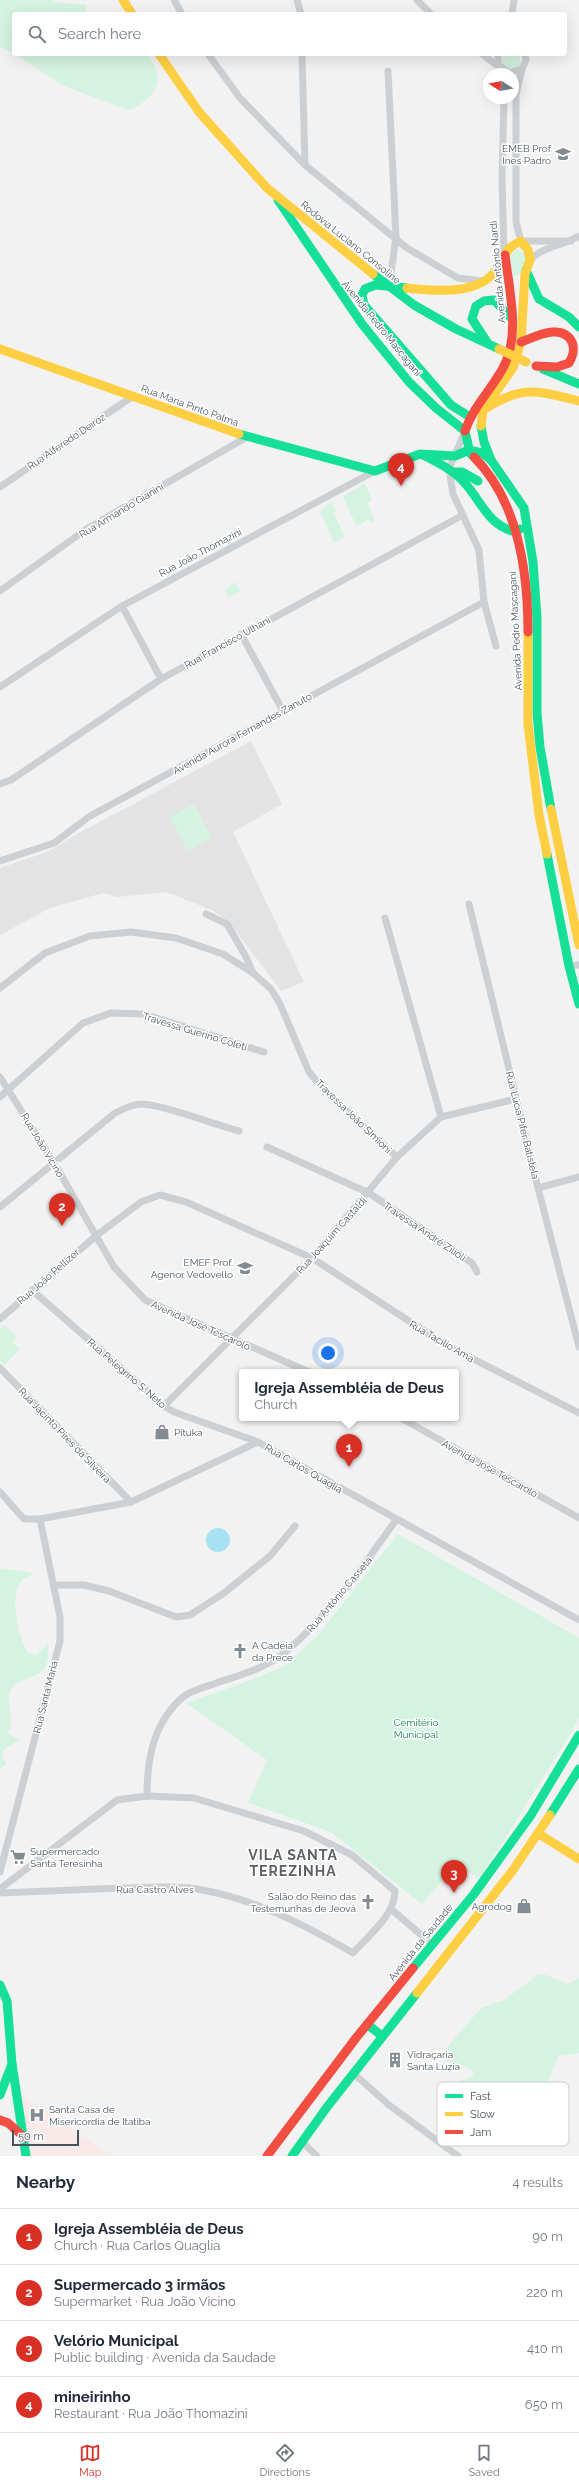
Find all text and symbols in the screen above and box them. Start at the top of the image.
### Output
search box [12,12,567,56]
icon: search [26,23,48,45]
text: Search here [58,25,141,43]
north arrow [483,68,519,104]
place label: EMEB Prof Ines Padro [502,143,552,166]
school or university icon: EMEB Prof Ines Padro [554,145,572,163]
street label: Rodovia Luciano Consoline [299,199,403,286]
street label: Avenida Antônio Nardi [488,220,507,324]
street label: Avenida Pedro Mascagani [340,278,423,378]
street label: Rua Maria Pinto Palma [139,383,240,428]
street label: Rua Alferedo Deiroz [25,411,107,472]
pin: 4 [388,453,414,486]
street label: Rua Armando Gianini [77,481,165,540]
street label: Rua João Thomazini [157,526,243,579]
street label: Avenida Pedro Mascagani [507,571,524,691]
street label: Rua Francisco Ulhani [182,614,272,671]
street label: Avenida Aurora Fernandes Zanuto [171,691,314,776]
street label: Travessa Guerino Coleti [141,1010,248,1053]
street label: Rua Lúcia Pifer Batistela [504,1070,541,1180]
street label: Travessa João SImioni [314,1077,394,1155]
street label: Rua João Vicino [19,1111,66,1179]
pin: 2 [49,1193,75,1226]
street label: Rua Joaquim Castaldi [294,1195,369,1276]
street label: Travessa André Zilioli [381,1200,468,1263]
street label: Rua João Pellizer [15,1246,82,1306]
place label: EMEF Prof. Agenor Vedovello [151,1257,233,1280]
school or university icon: EMEF Prof. Agenor Vedovello [236,1259,254,1277]
street label: Avenida José Tescarolo [149,1299,252,1352]
street label: Rua Tacilio Ama [407,1318,476,1364]
street label: Rua Pelegrino S. Neto [85,1336,168,1410]
your location [318,1343,338,1363]
popup [239,1369,459,1421]
text: Igreja Assembléia de Deus [254,1379,444,1397]
street label: Rua Jacinto Pires da Silveira [16,1386,113,1485]
text: Church [254,1397,297,1412]
shop icon: Pituka [153,1423,171,1441]
place label: Pituka [174,1427,202,1438]
pin: 1 [336,1434,362,1467]
street label: Avenida José Tescarolo [440,1438,540,1499]
street label: Rua Carlos Quaglia [263,1442,344,1495]
street label: Rua Antônio Casseta [305,1554,374,1634]
place label: A Cadeia da Prece [252,1640,293,1663]
church icon: A Cadeia da Prece [231,1642,249,1660]
street label: Rua Santa Maria [31,1660,60,1735]
park label: Cemitério Municipal [394,1717,439,1740]
place label: Supermercado Santa Teresinha [30,1846,103,1869]
district label: VILA SANTA TEREZINHA [248,1847,338,1879]
supermarket icon: Supermercado Santa Teresinha [9,1848,27,1866]
pin: 3 [441,1860,467,1893]
street label: Rua Castro Alves [116,1884,194,1895]
place label: Salão do Reino das Testemunhas de Jeová [250,1891,356,1914]
church icon: Salão do Reino das Testemunhas de Jeová [359,1893,377,1911]
shop icon: Agrodog [515,1897,533,1915]
place label: Agrodog [472,1901,512,1912]
street label: Avenida da Saudade [386,1902,455,1983]
place label: Vidraçaria Santa Luzia [407,2049,460,2072]
building icon: Vidraçaria Santa Luzia [386,2051,404,2069]
legend [437,2082,569,2146]
text: Fast [470,2090,491,2103]
place label: Santa Casa de Misericórdia de Itatiba [49,2104,150,2127]
hospital icon: Santa Casa de Misericórdia de Itatiba [28,2106,46,2124]
text: Slow [470,2108,495,2121]
text: Jam [470,2126,491,2139]
scale bar [12,2128,79,2147]
text: 50 m [18,2130,44,2143]
text: Nearby [16,2172,75,2192]
text: 4 results [512,2175,563,2190]
text: Igreja Assembléia de Deus [54,2220,244,2238]
text: 1 [26,2229,32,2244]
text: 90 m [532,2229,563,2244]
text: Church · Rua Carlos Quaglia [54,2238,220,2253]
text: Supermercado 3 irmãos [54,2276,226,2294]
text: 2 [25,2285,33,2300]
text: 220 m [526,2285,563,2300]
text: Supermarket · Rua João Vicino [54,2294,236,2309]
text: Velório Municipal [54,2332,179,2350]
text: 3 [25,2341,33,2356]
text: 410 m [527,2341,563,2356]
text: Public building · Avenida da Saudade [54,2350,276,2365]
text: mineirinho [54,2388,131,2406]
text: 4 [25,2397,33,2412]
text: 650 m [525,2397,563,2412]
text: Restaurant · Rua João Thomazini [54,2406,248,2421]
tab: Map [79,2442,101,2479]
tab: Directions [260,2442,310,2479]
tab: Saved [468,2442,500,2479]

